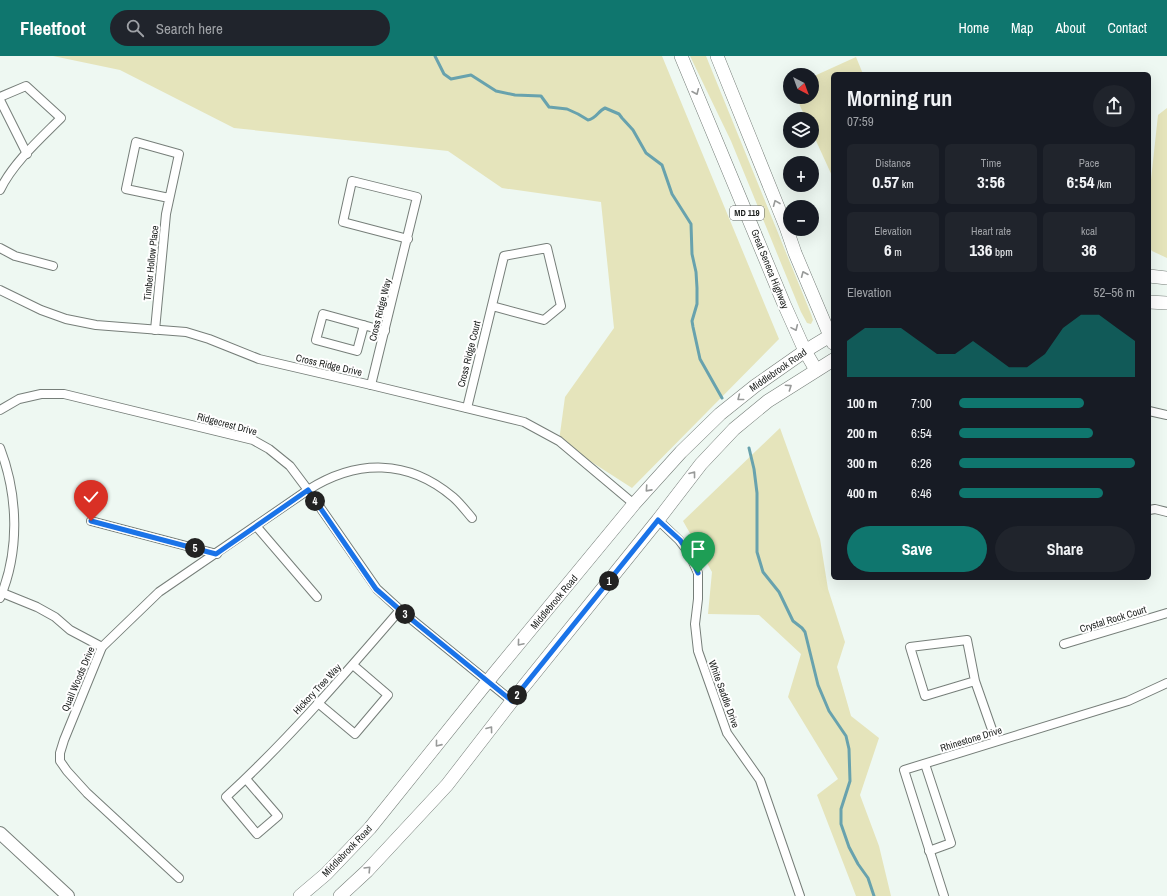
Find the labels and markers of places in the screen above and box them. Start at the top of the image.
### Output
pin [74,480,108,521]
pin: 4 [305,491,325,511]
pin [681,532,715,573]
pin: 5 [185,538,205,558]
pin: 1 [599,571,619,591]
pin: 3 [395,604,415,624]
pin: 2 [507,685,527,705]

